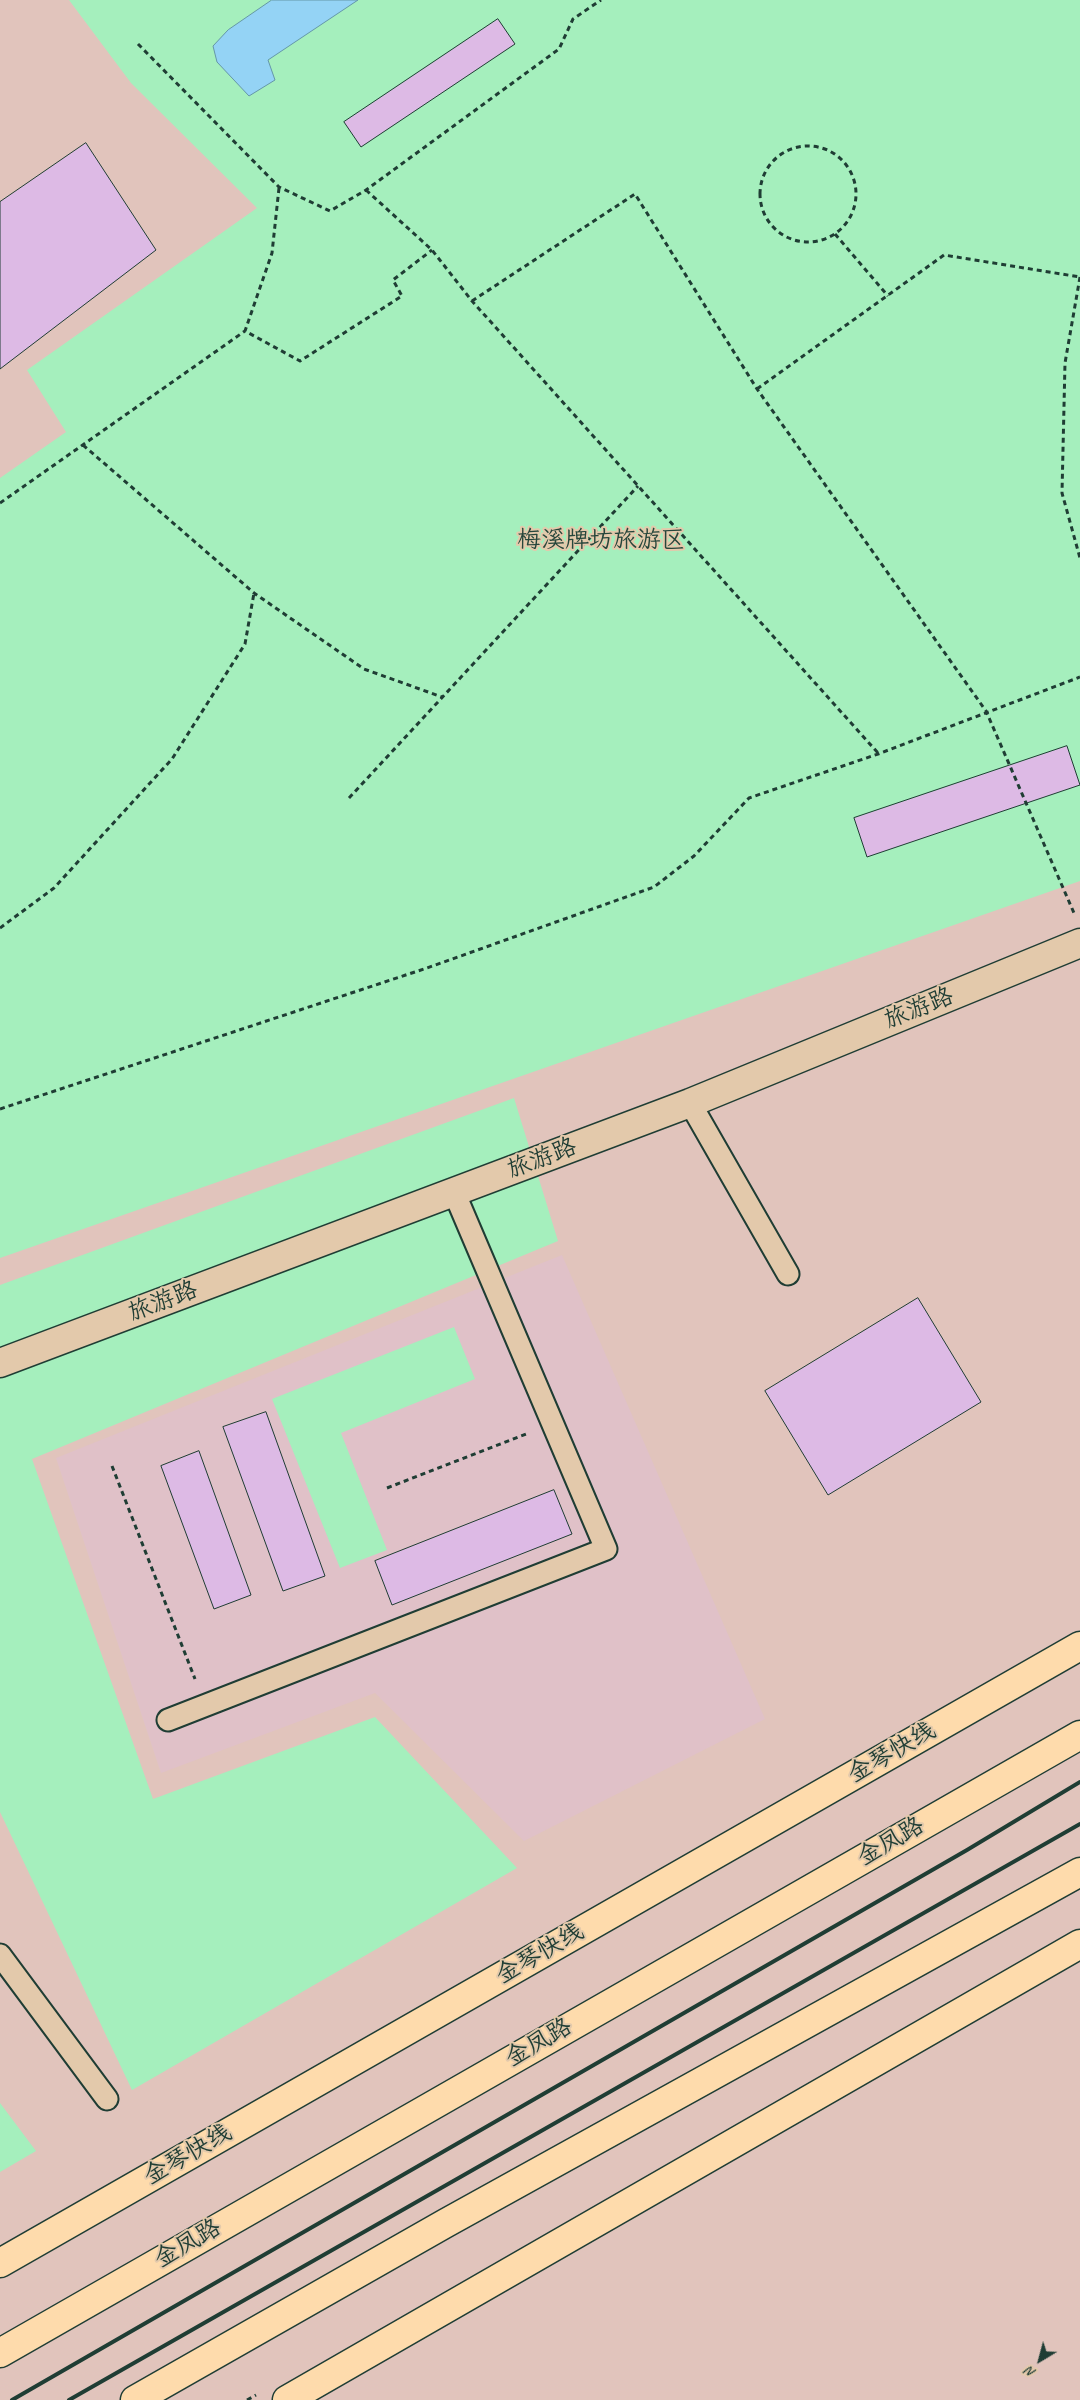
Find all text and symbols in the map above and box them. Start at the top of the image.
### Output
park label: 梅溪牌坊旅游区 [517,527,685,555]
street label: 旅游路 [880,982,958,1036]
street label: 旅游路 [503,1133,581,1185]
street label: 旅游路 [124,1276,202,1328]
street label: 金琴快线 [843,1717,941,1789]
street label: 金凤路 [853,1812,929,1872]
street label: 金琴快线 [491,1918,589,1990]
street label: 金凤路 [501,2013,577,2073]
street label: 金琴快线 [139,2119,237,2191]
street label: 金凤路 [150,2214,226,2274]
north arrow [1015,2335,1065,2385]
text: N [1022,2363,1039,2382]

